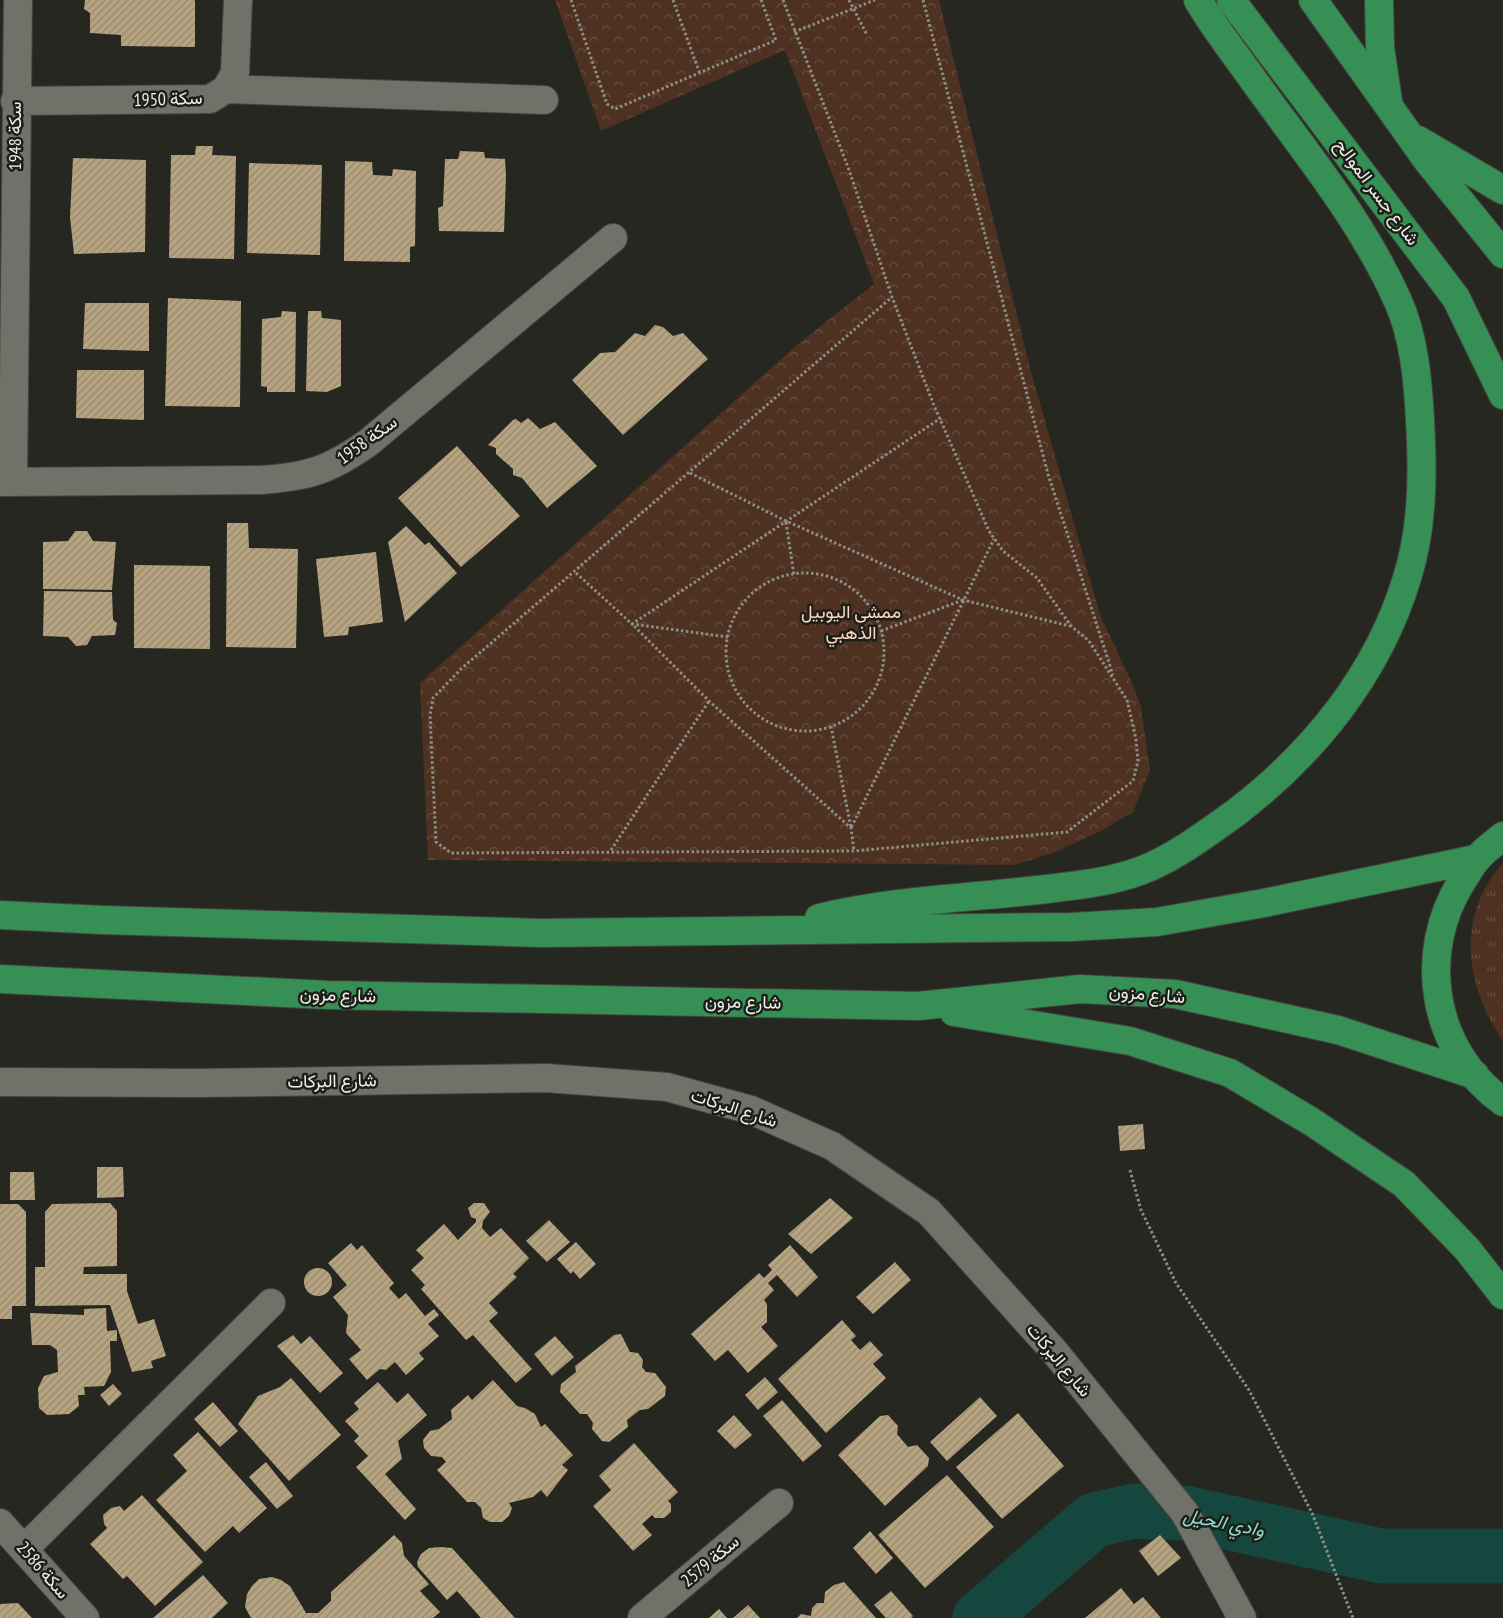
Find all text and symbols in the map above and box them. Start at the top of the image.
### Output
street label: سكة 1950 [133,86,203,111]
street label: سكة 1948 [3,102,26,170]
street label: شارع جسر الموالح [1329,134,1425,250]
street label: سكة 1958 [332,410,401,469]
park label: ممشى اليوبيل الذهبي [801,600,901,648]
street label: شارع مزون [1108,979,1186,1009]
street label: شارع مزون [299,982,377,1008]
street label: شارع مزون [705,989,781,1015]
street label: شارع البركات [287,1068,377,1094]
street label: شارع البركات [688,1083,780,1133]
street label: شارع البركات [1021,1318,1097,1402]
water label: وادي الحيل [1180,1502,1267,1546]
street label: سكة 2579 [676,1530,743,1592]
street label: سكة 2586 [12,1536,75,1603]

